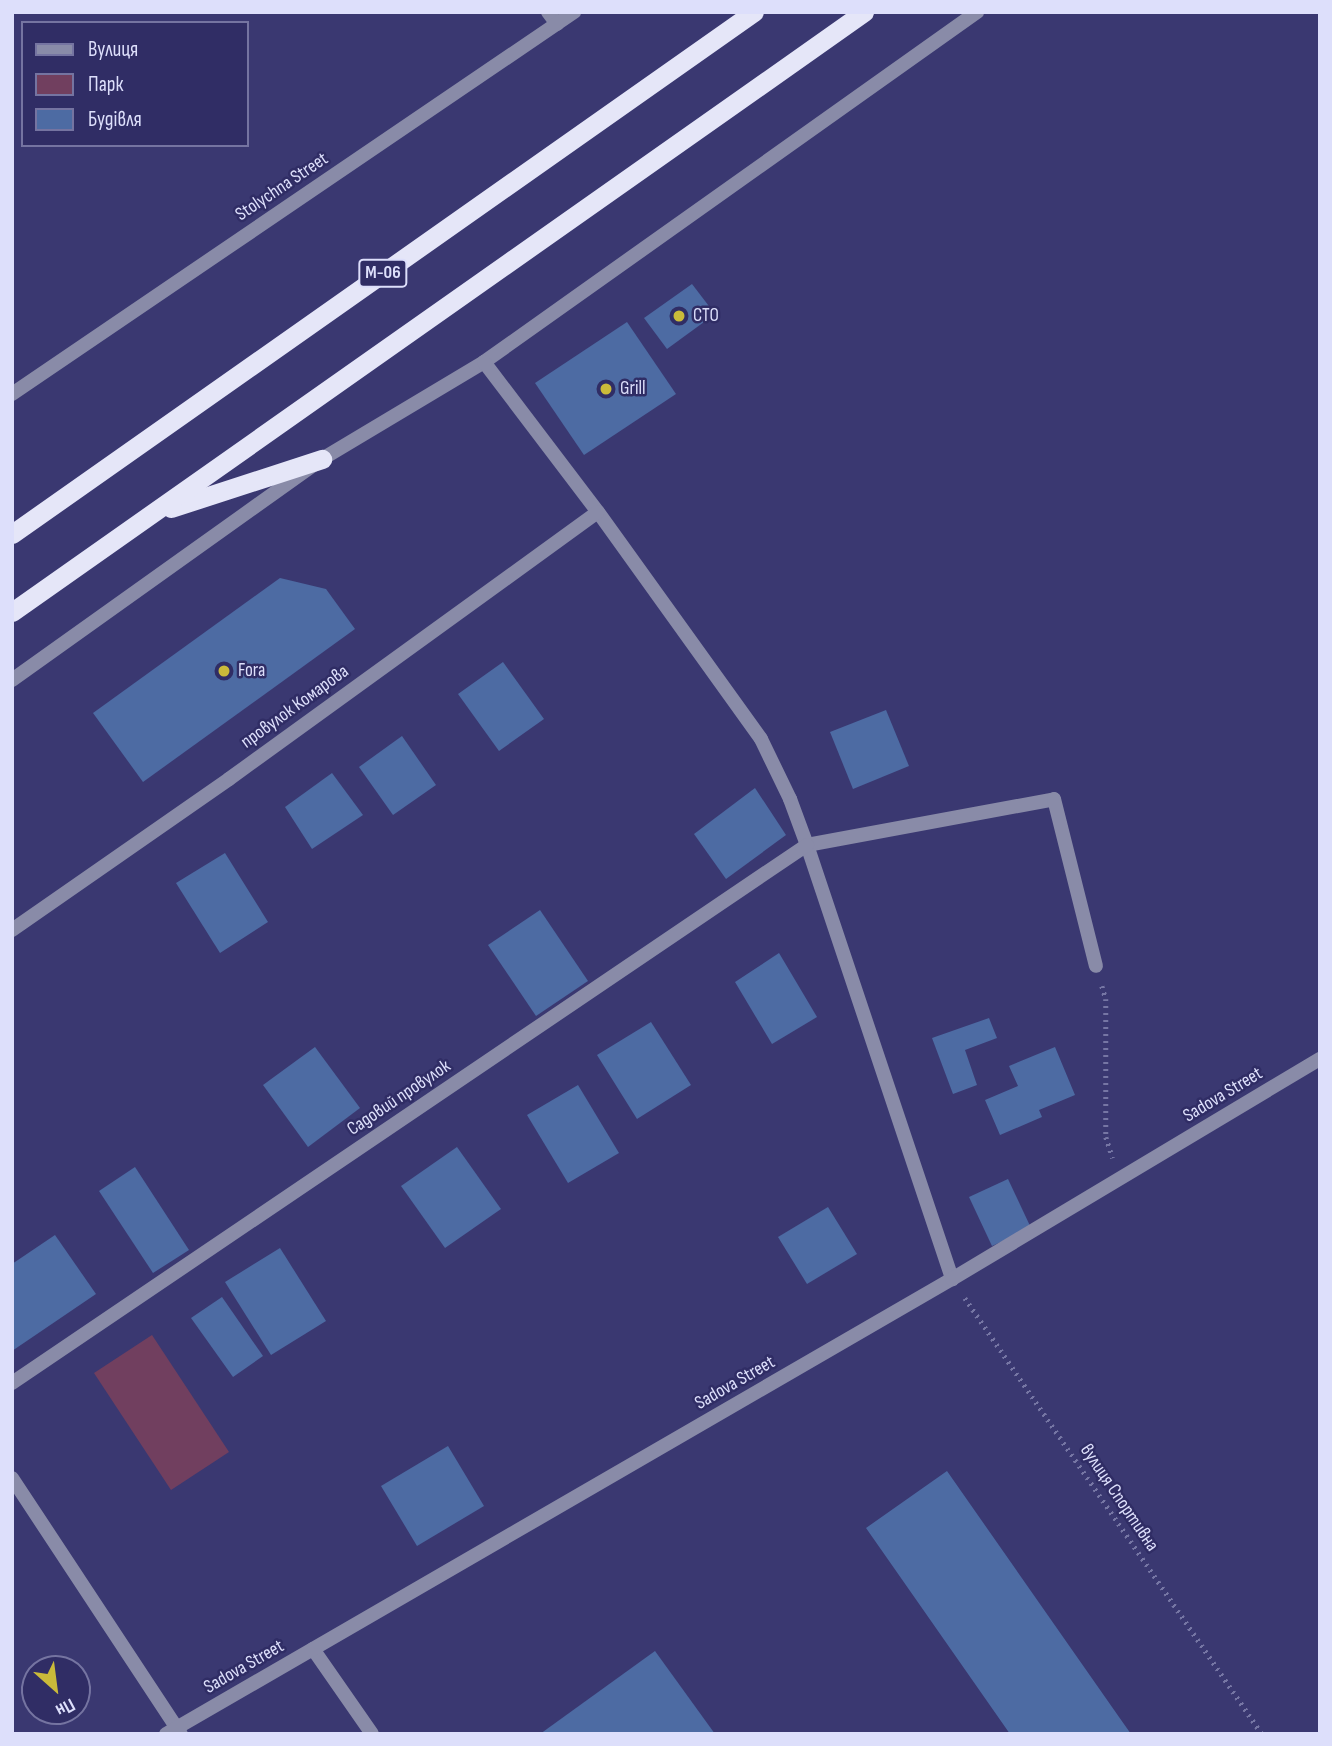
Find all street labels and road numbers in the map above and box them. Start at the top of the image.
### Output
street label: Stolychna Street [231,148,333,226]
road number: М-06 [357,258,409,288]
street label: провулок Комарова [237,660,353,754]
street label: Садовий провулок [343,1055,455,1141]
street label: Sadova Street [1179,1062,1267,1128]
street label: Sadova Street [691,1351,779,1415]
street label: вулиця Спортивна [1075,1440,1163,1556]
street label: Sadova Street [200,1635,288,1699]

